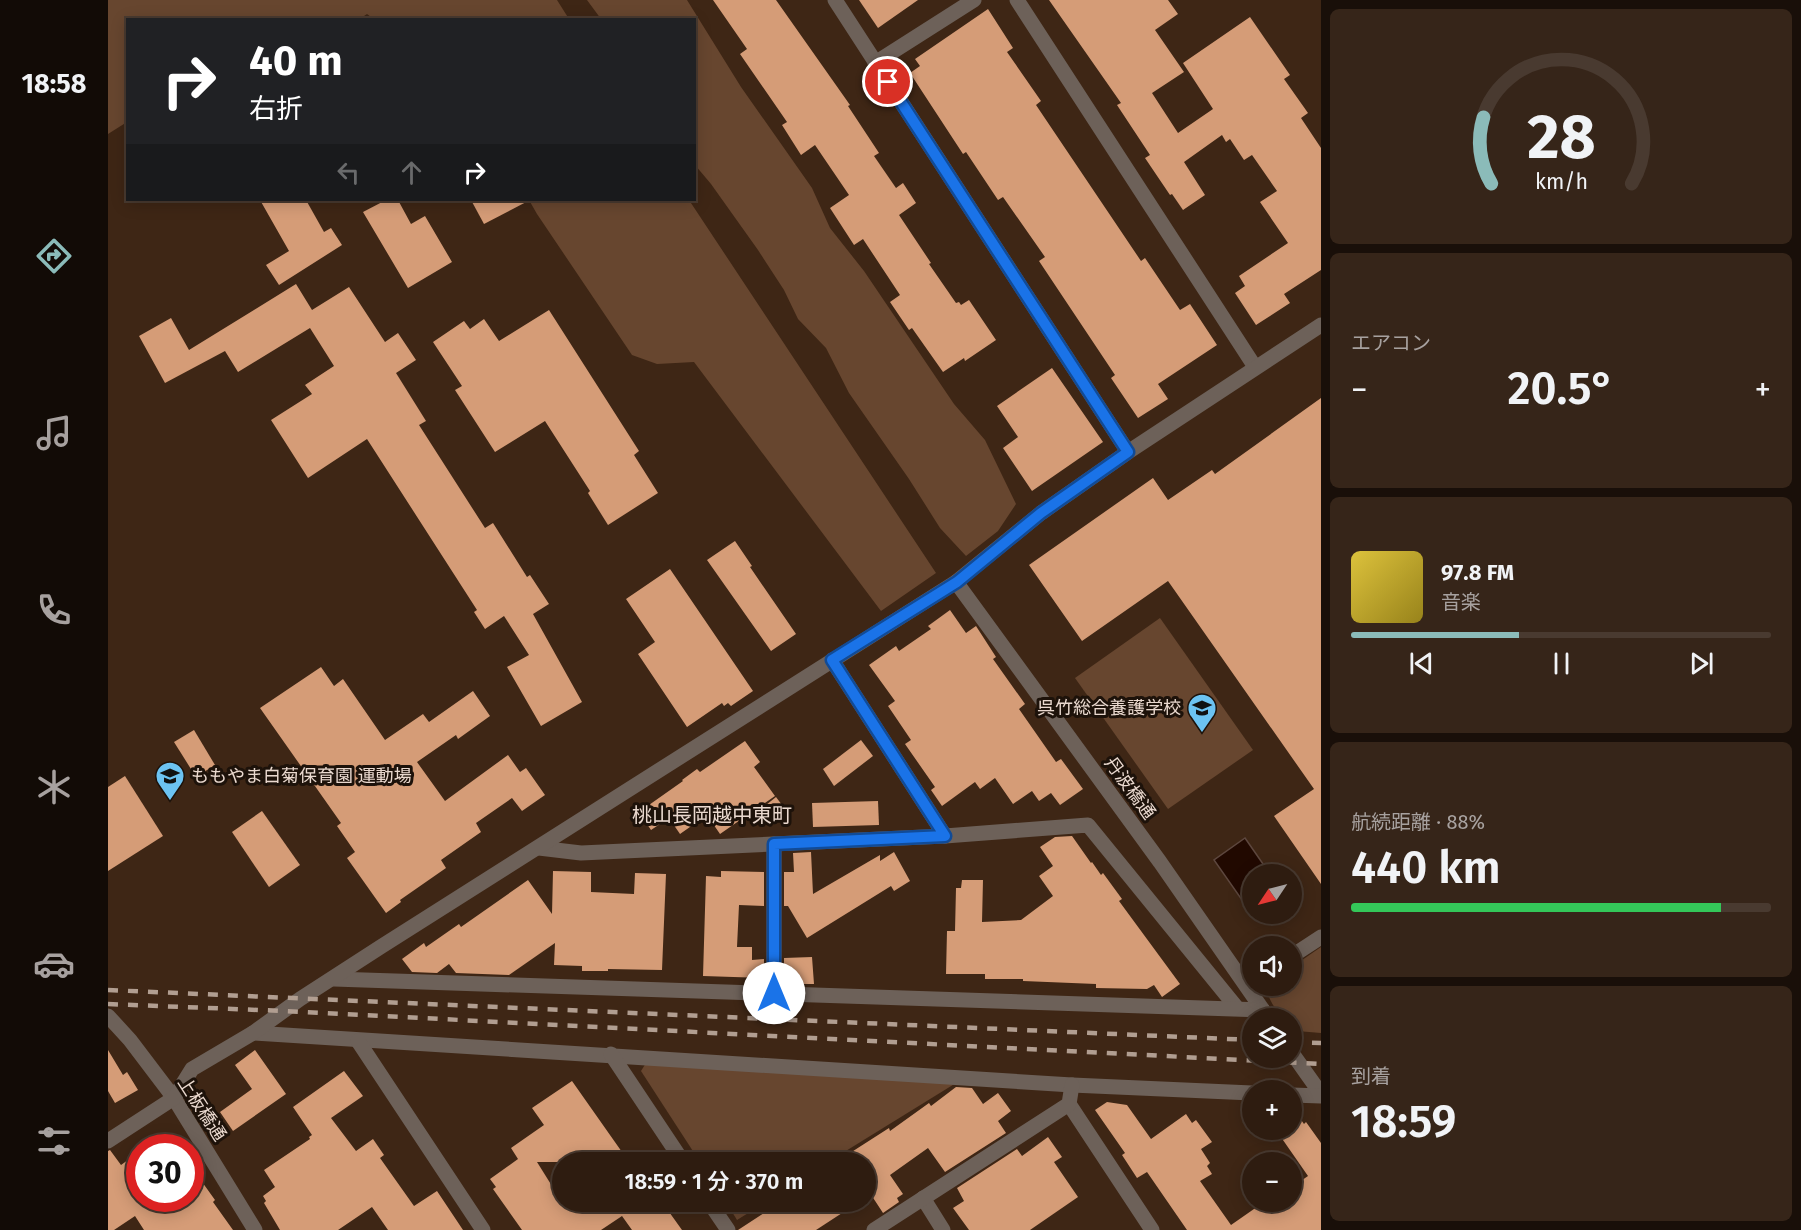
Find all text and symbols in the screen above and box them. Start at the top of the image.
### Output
text: 40 m [249,36,343,86]
icon: right [150,42,228,120]
pin [862,56,913,107]
icon: arrive [871,65,904,98]
text: 18:58 [21,68,87,100]
text: 右折 [249,93,303,125]
text: 28 [1527,100,1595,175]
icon: left [332,156,365,189]
icon: ahead [395,156,428,189]
icon: right [458,156,491,189]
text: km/h [1534,169,1588,195]
icon: directions [33,235,75,277]
text: エアコン [1351,331,1431,355]
text: 20.5° [1507,362,1615,416]
text: − [1351,370,1368,410]
text: + [1755,370,1771,410]
icon: music [33,412,75,454]
text: 97.8 FM [1441,559,1514,586]
icon: phone [33,589,75,631]
text: 音楽 [1441,590,1481,614]
icon: previous [1405,647,1438,680]
icon: pause [1545,647,1578,680]
icon: next [1685,647,1718,680]
school or university icon: 呉竹総合養護学校 [1186,692,1218,734]
place label: 呉竹総合養護学校 [1037,697,1181,719]
street label: 丹波橋通 [1100,752,1160,824]
school or university icon: ももやま白菊保育園 運動場 [154,760,186,802]
place label: ももやま白菊保育園 運動場 [191,765,412,787]
icon: climate [33,766,75,808]
district label: 桃山長岡越中東町 [632,803,792,827]
text: 航続距離 · 88% [1351,810,1485,834]
text: 440 km [1351,841,1501,895]
north arrow [1242,864,1302,924]
map controls [1242,864,1302,1212]
button: sound [1242,936,1302,996]
icon: car [33,943,75,985]
position arrow [742,961,806,1025]
button: layers [1242,1008,1302,1068]
text: 到着 [1351,1064,1391,1088]
street label: 上板橋通 [173,1073,231,1145]
button: + [1242,1080,1302,1140]
text: 18:59 [1351,1095,1456,1149]
icon: filters [33,1120,75,1162]
speed limit sign: 30 [126,1134,204,1212]
button: − [1242,1152,1302,1212]
text: 18:59 · 1 分 · 370 m [625,1168,803,1195]

